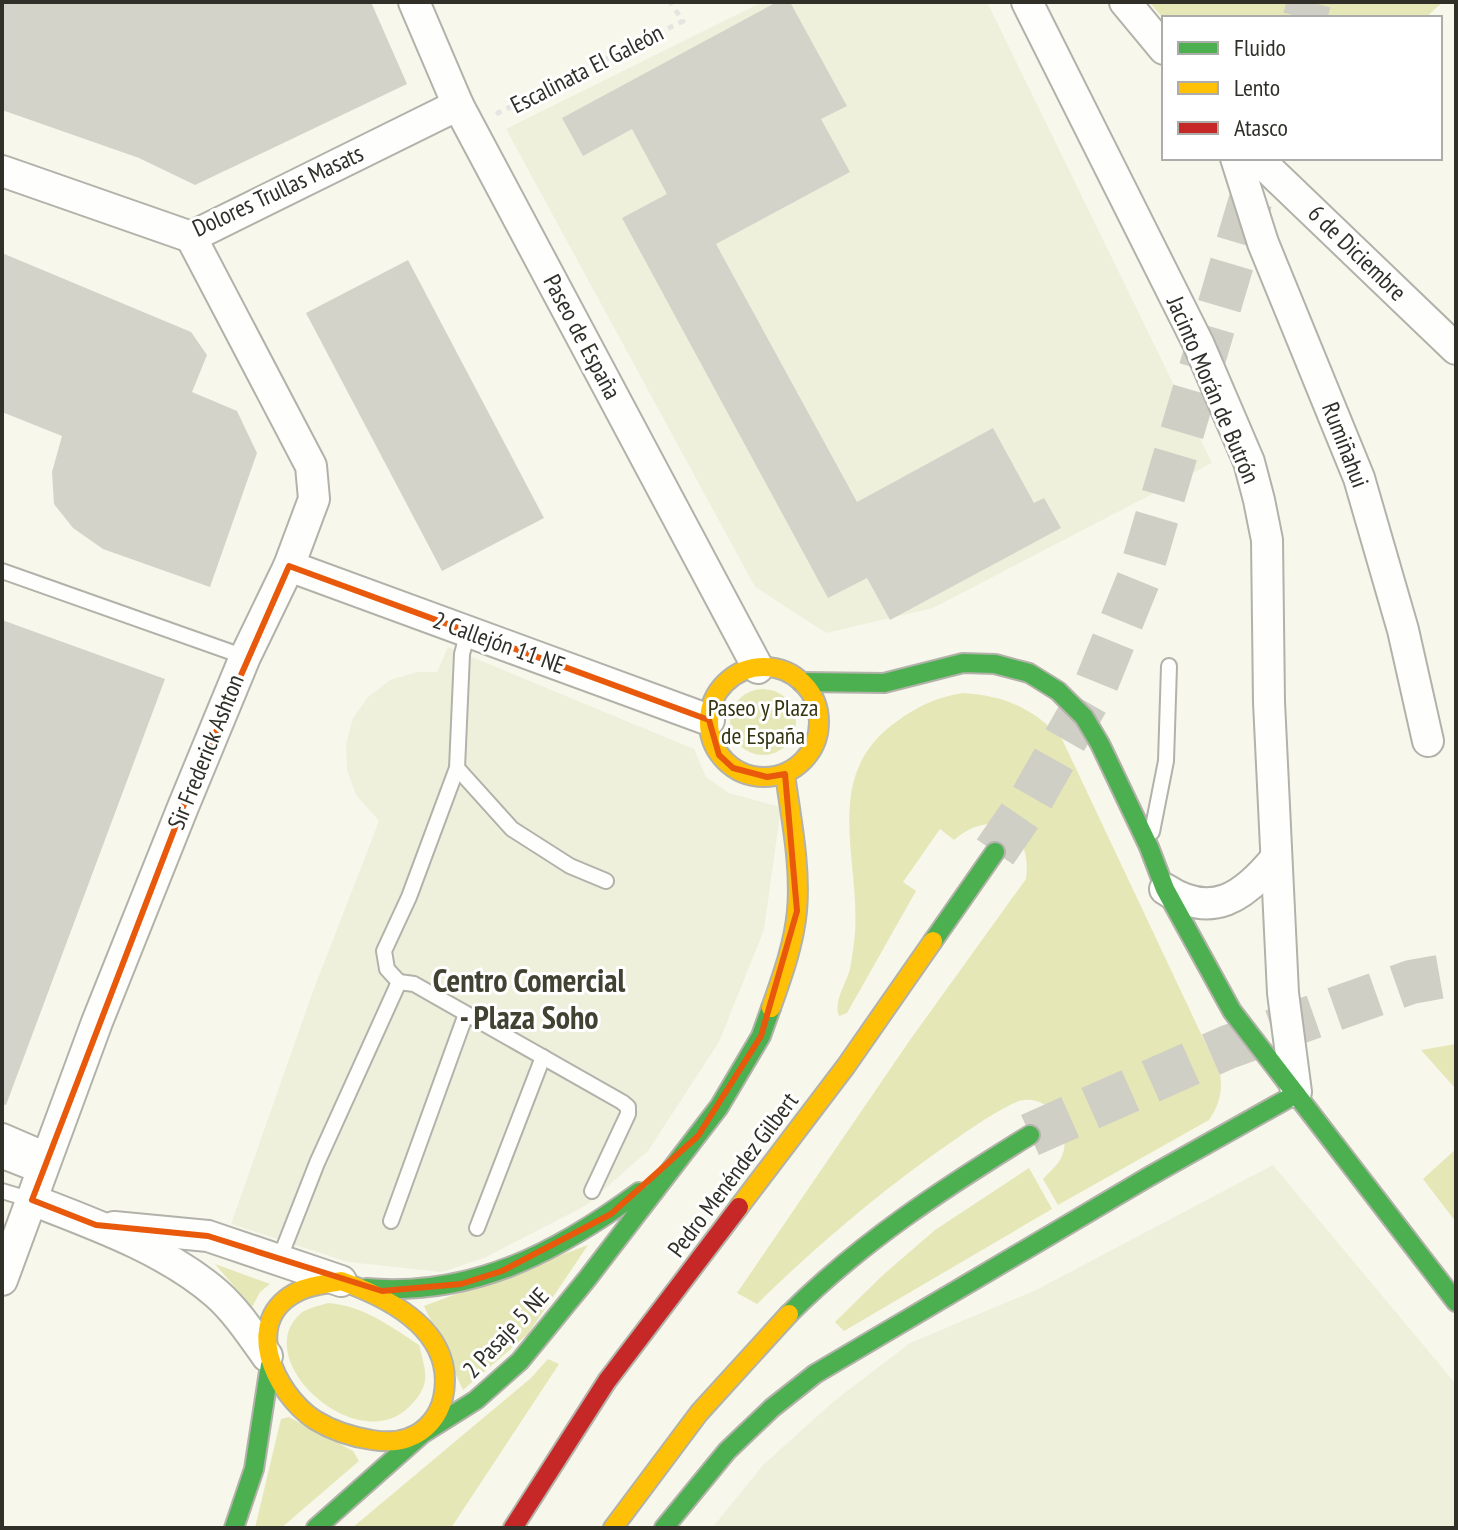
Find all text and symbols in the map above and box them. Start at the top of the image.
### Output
legend [1162,16,1442,160]
street label: Escalinata El Galeón [505,17,668,120]
text: Fluido [1234,32,1286,63]
text: Lento [1234,72,1280,103]
text: Atasco [1234,112,1288,143]
street label: Dolores Trullas Masats [187,137,368,244]
street label: 6 de Diciembre [1302,198,1413,307]
street label: Paseo de España [537,269,628,405]
street label: Jacinto Morán de Butrón [1160,291,1267,488]
street label: Rumiñahui [1315,398,1376,492]
street label: 2 Callejón 11 NE [429,604,569,681]
street label: Sir Frederick Ashton [160,670,251,834]
park label: Paseo y Plaza de España [708,692,818,751]
district label: Centro Comercial - Plaza Soho [433,959,625,1038]
street label: Pedro Menéndez Gilbert [660,1086,805,1263]
street label: 2 Pasaje 5 NE [456,1281,555,1384]

